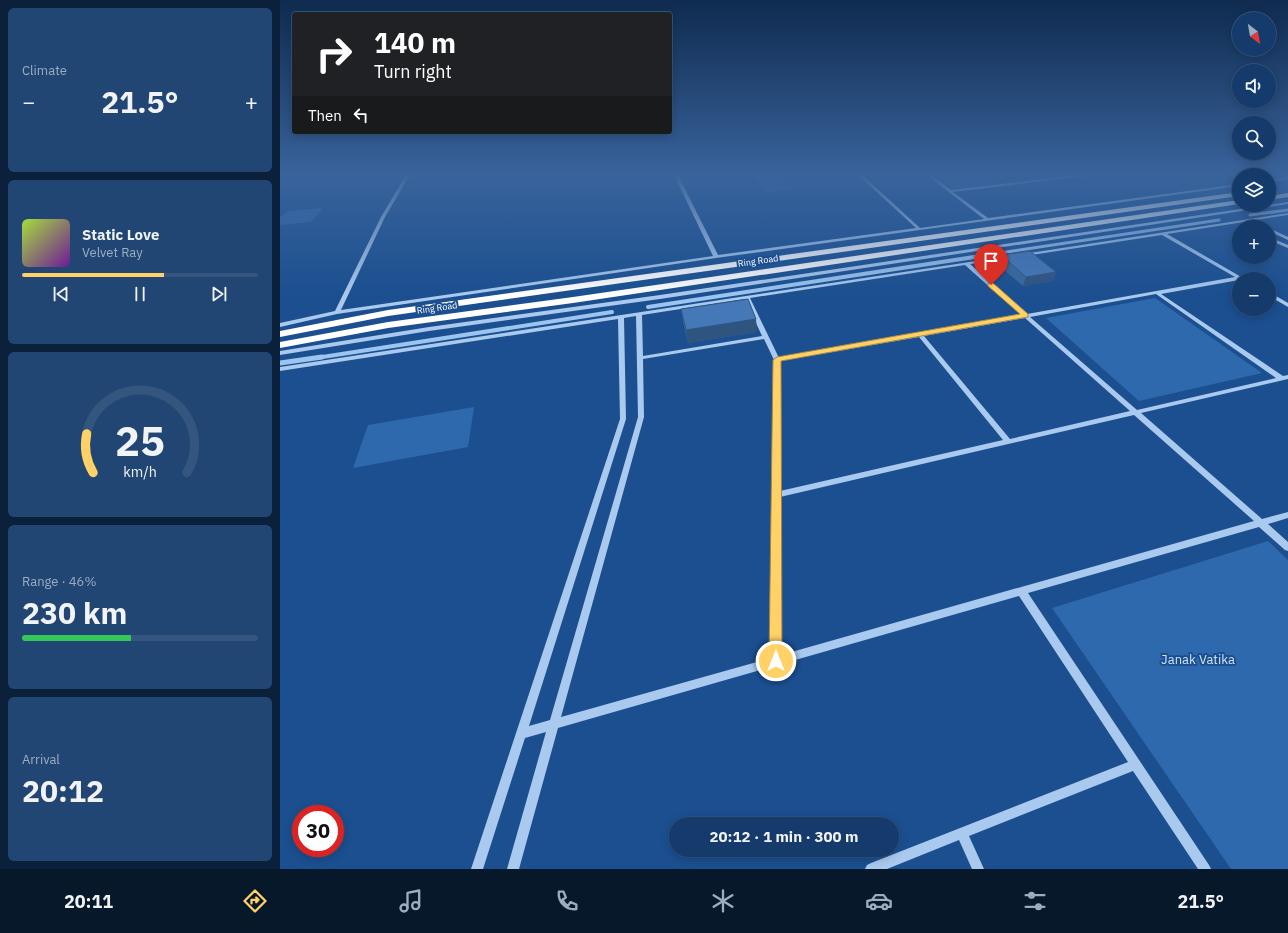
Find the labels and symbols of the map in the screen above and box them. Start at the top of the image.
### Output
north arrow [1232,12,1276,56]
pin [974,244,1008,285]
street label: Ring Road [737,252,779,269]
street label: Ring Road [416,299,458,316]
position arrow [755,640,797,682]
park label: Janak Vatika [1161,651,1235,668]
speed limit sign: 30 [292,805,344,857]

